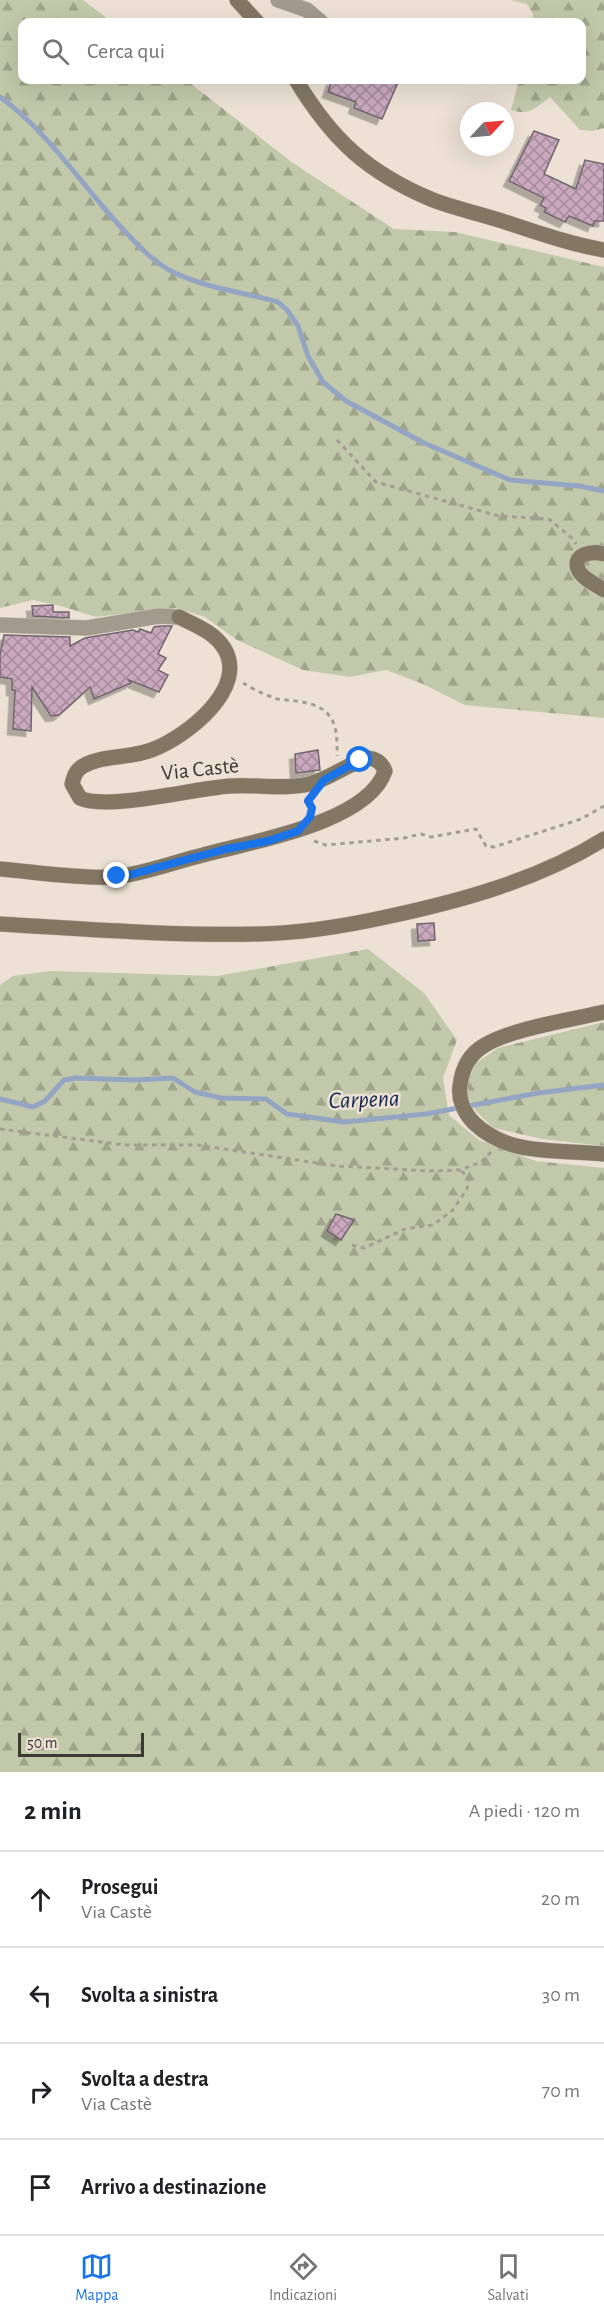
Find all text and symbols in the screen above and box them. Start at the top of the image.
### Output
search box [18,18,586,84]
icon: search [39,35,72,68]
text: Cerca qui [87,40,165,62]
north arrow [460,102,514,156]
route start [346,746,372,772]
street label: Via Castè [160,754,240,784]
route end [103,862,129,888]
water label: Carpena [328,1087,400,1113]
scale bar [18,1730,144,1758]
text: 50 m [27,1735,58,1751]
text: 2 min [24,1798,82,1824]
text: A piedi · 120 m [469,1801,580,1821]
text: Prosegui [81,1876,158,1898]
icon: ahead [24,1883,57,1916]
text: 20 m [541,1889,580,1909]
text: Via Castè [81,1902,152,1922]
icon: left [24,1979,57,2012]
text: Svolta a sinistra [81,1984,218,2006]
text: 30 m [542,1985,580,2005]
text: Svolta a destra [81,2068,209,2090]
icon: right [24,2075,57,2108]
text: 70 m [542,2081,580,2101]
text: Via Castè [81,2094,152,2114]
icon: arrive [24,2171,57,2204]
text: Arrivo a destinazione [81,2176,266,2198]
tab: Mappa [75,2250,119,2305]
tab: Indicazioni [269,2250,337,2305]
tab: Salvati [487,2250,529,2305]

